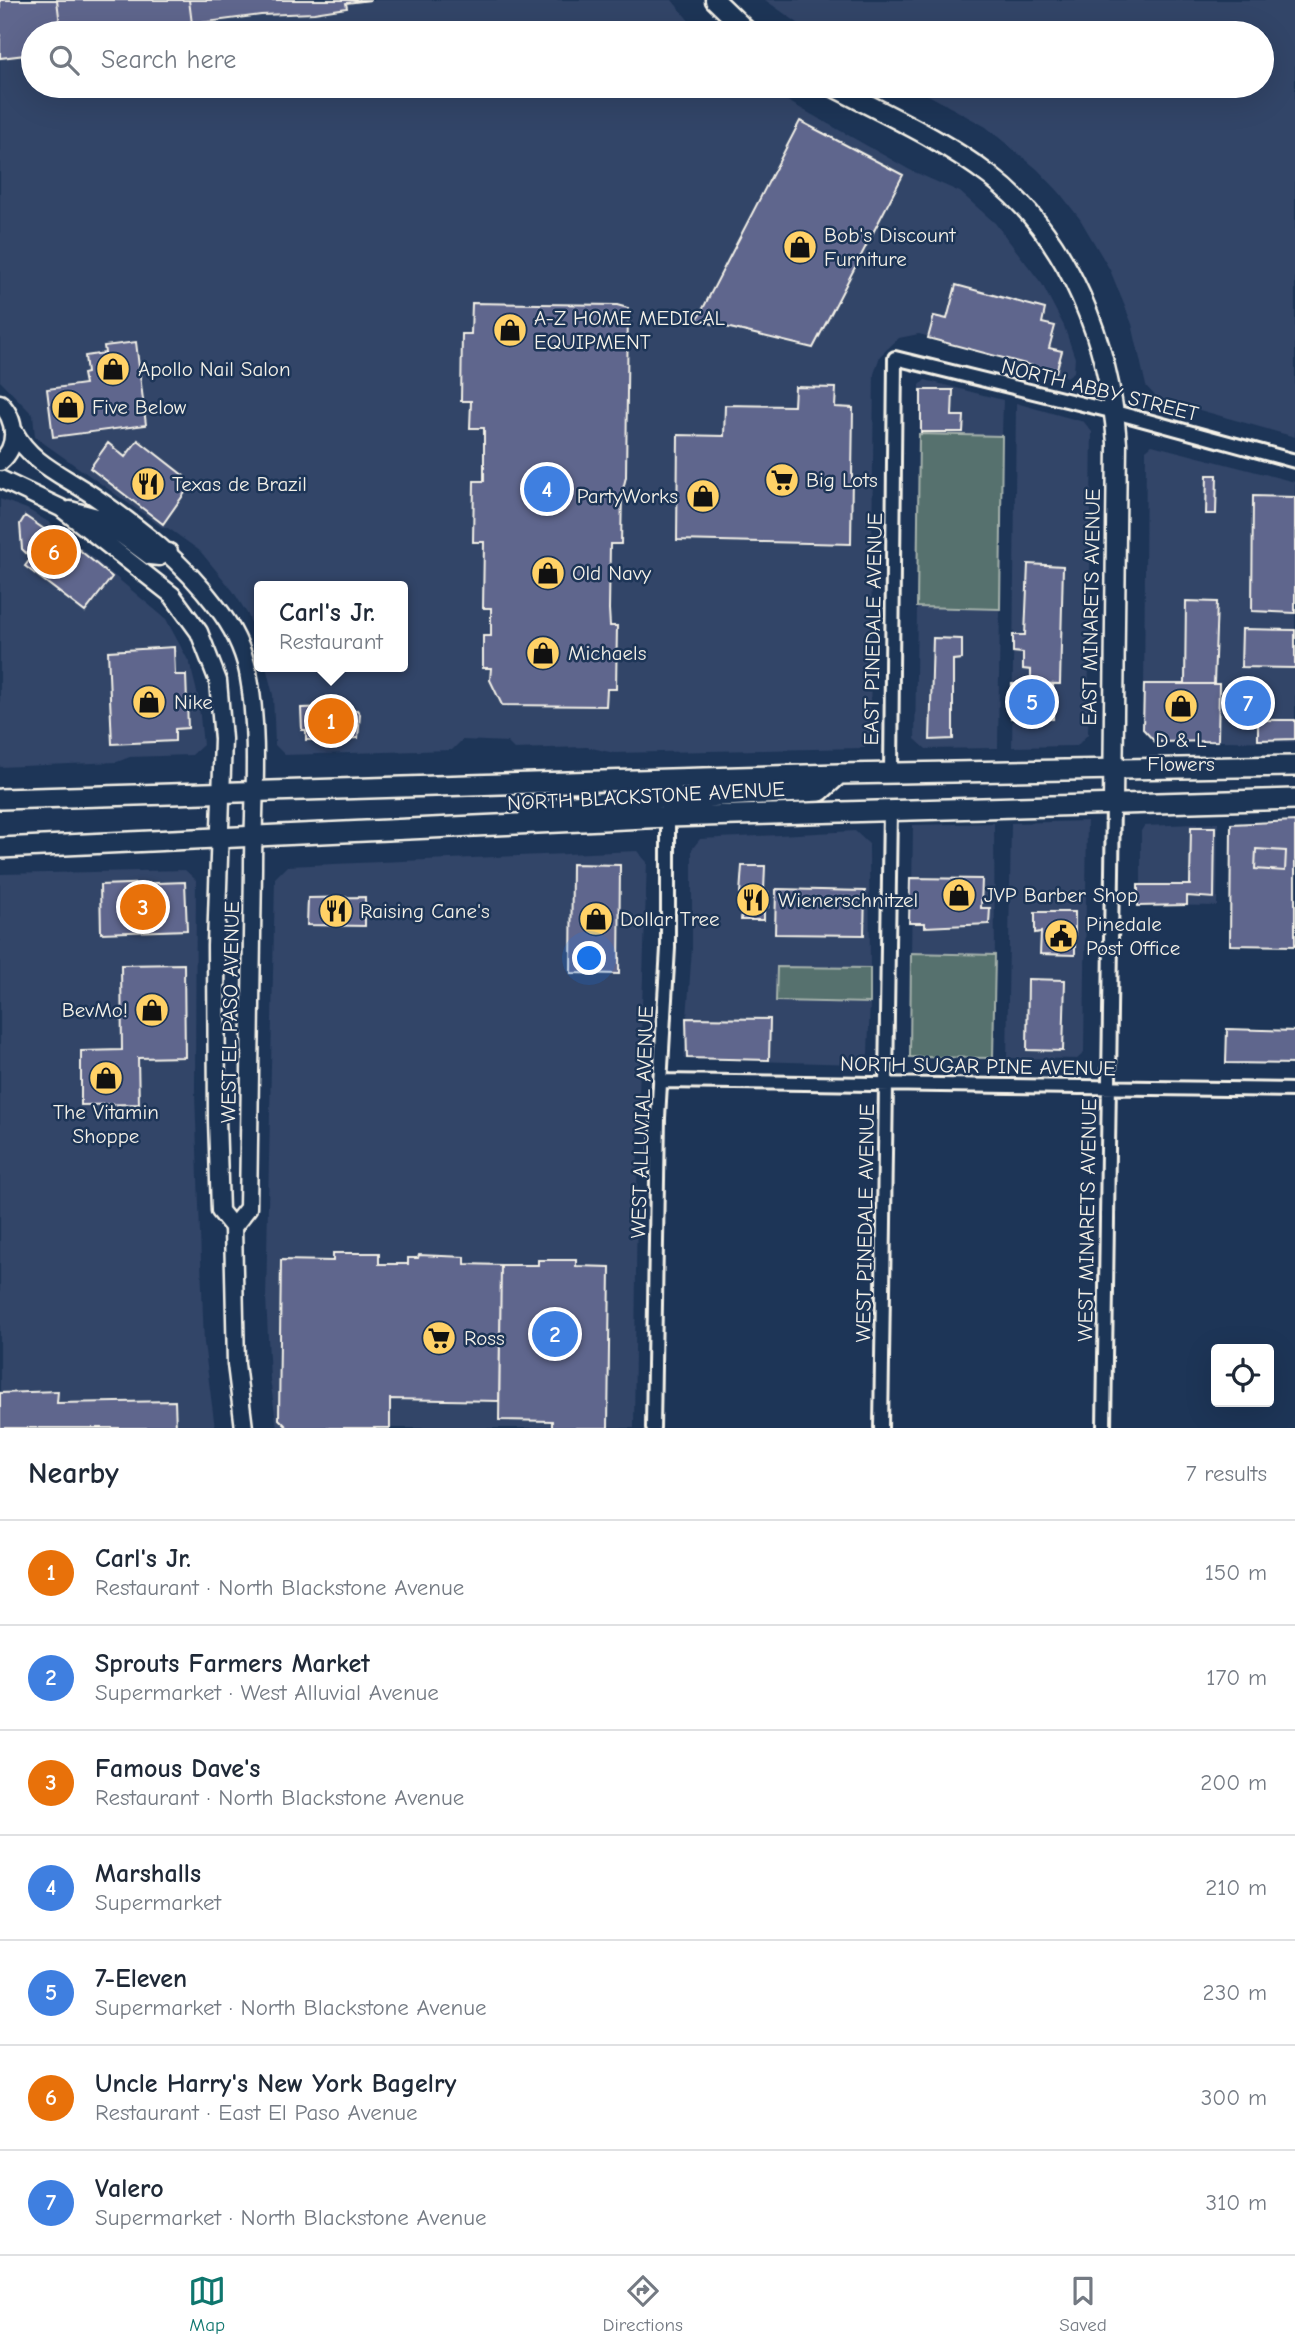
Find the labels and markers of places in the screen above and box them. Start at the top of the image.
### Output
place label: Bob's Discount Furniture [824,223,956,271]
shop icon: Bob's Discount Furniture [781,228,819,266]
place label: A-Z HOME MEDICAL EQUIPMENT [534,306,726,354]
shop icon: A-Z HOME MEDICAL EQUIPMENT [491,311,529,349]
shop icon: Apollo Nail Salon [94,350,132,388]
place label: Apollo Nail Salon [138,357,291,381]
shop icon: Five Below [49,388,87,426]
place label: Five Below [92,395,187,419]
supermarket icon: Big Lots [763,461,801,499]
pin: 4 [524,463,570,515]
restaurant icon: Texas de Brazil [129,465,167,503]
place label: Big Lots [806,468,878,492]
place label: Texas de Brazil [172,472,307,496]
shop icon: PartyWorks [684,477,722,515]
place label: PartyWorks [577,484,678,508]
pin: 6 [31,526,77,578]
shop icon: Old Navy [529,554,567,592]
place label: Old Navy [572,561,652,585]
shop icon: Michaels [524,634,562,672]
place label: Michaels [568,641,646,665]
pin: 5 [1009,676,1055,728]
pin: 7 [1225,677,1271,729]
shop icon: Nike [130,683,168,721]
shop icon: D & L Flowers [1162,687,1200,725]
place label: Nike [174,690,213,714]
pin: 1 [308,695,354,747]
place label: D & L Flowers [1147,728,1215,776]
shop icon: JVP Barber Shop [940,876,978,914]
pin: 3 [120,881,166,933]
restaurant icon: Wienerschnitzel [734,881,772,919]
place label: JVP Barber Shop [984,883,1138,907]
place label: Wienerschnitzel [778,888,918,912]
restaurant icon: Raising Cane's [317,892,355,930]
place label: Raising Cane's [360,899,490,923]
shop icon: Dollar Tree [577,900,615,938]
place label: Dollar Tree [620,907,720,931]
place label: Pinedale Post Office [1086,912,1180,960]
public building icon: Pinedale Post Office [1042,917,1080,955]
shop icon: BevMo! [133,991,171,1029]
place label: BevMo! [62,998,128,1022]
shop icon: The Vitamin Shoppe [87,1059,125,1097]
place label: The Vitamin Shoppe [53,1100,159,1148]
pin: 2 [532,1308,578,1360]
supermarket icon: Ross [420,1319,458,1357]
place label: Ross [464,1326,505,1350]

